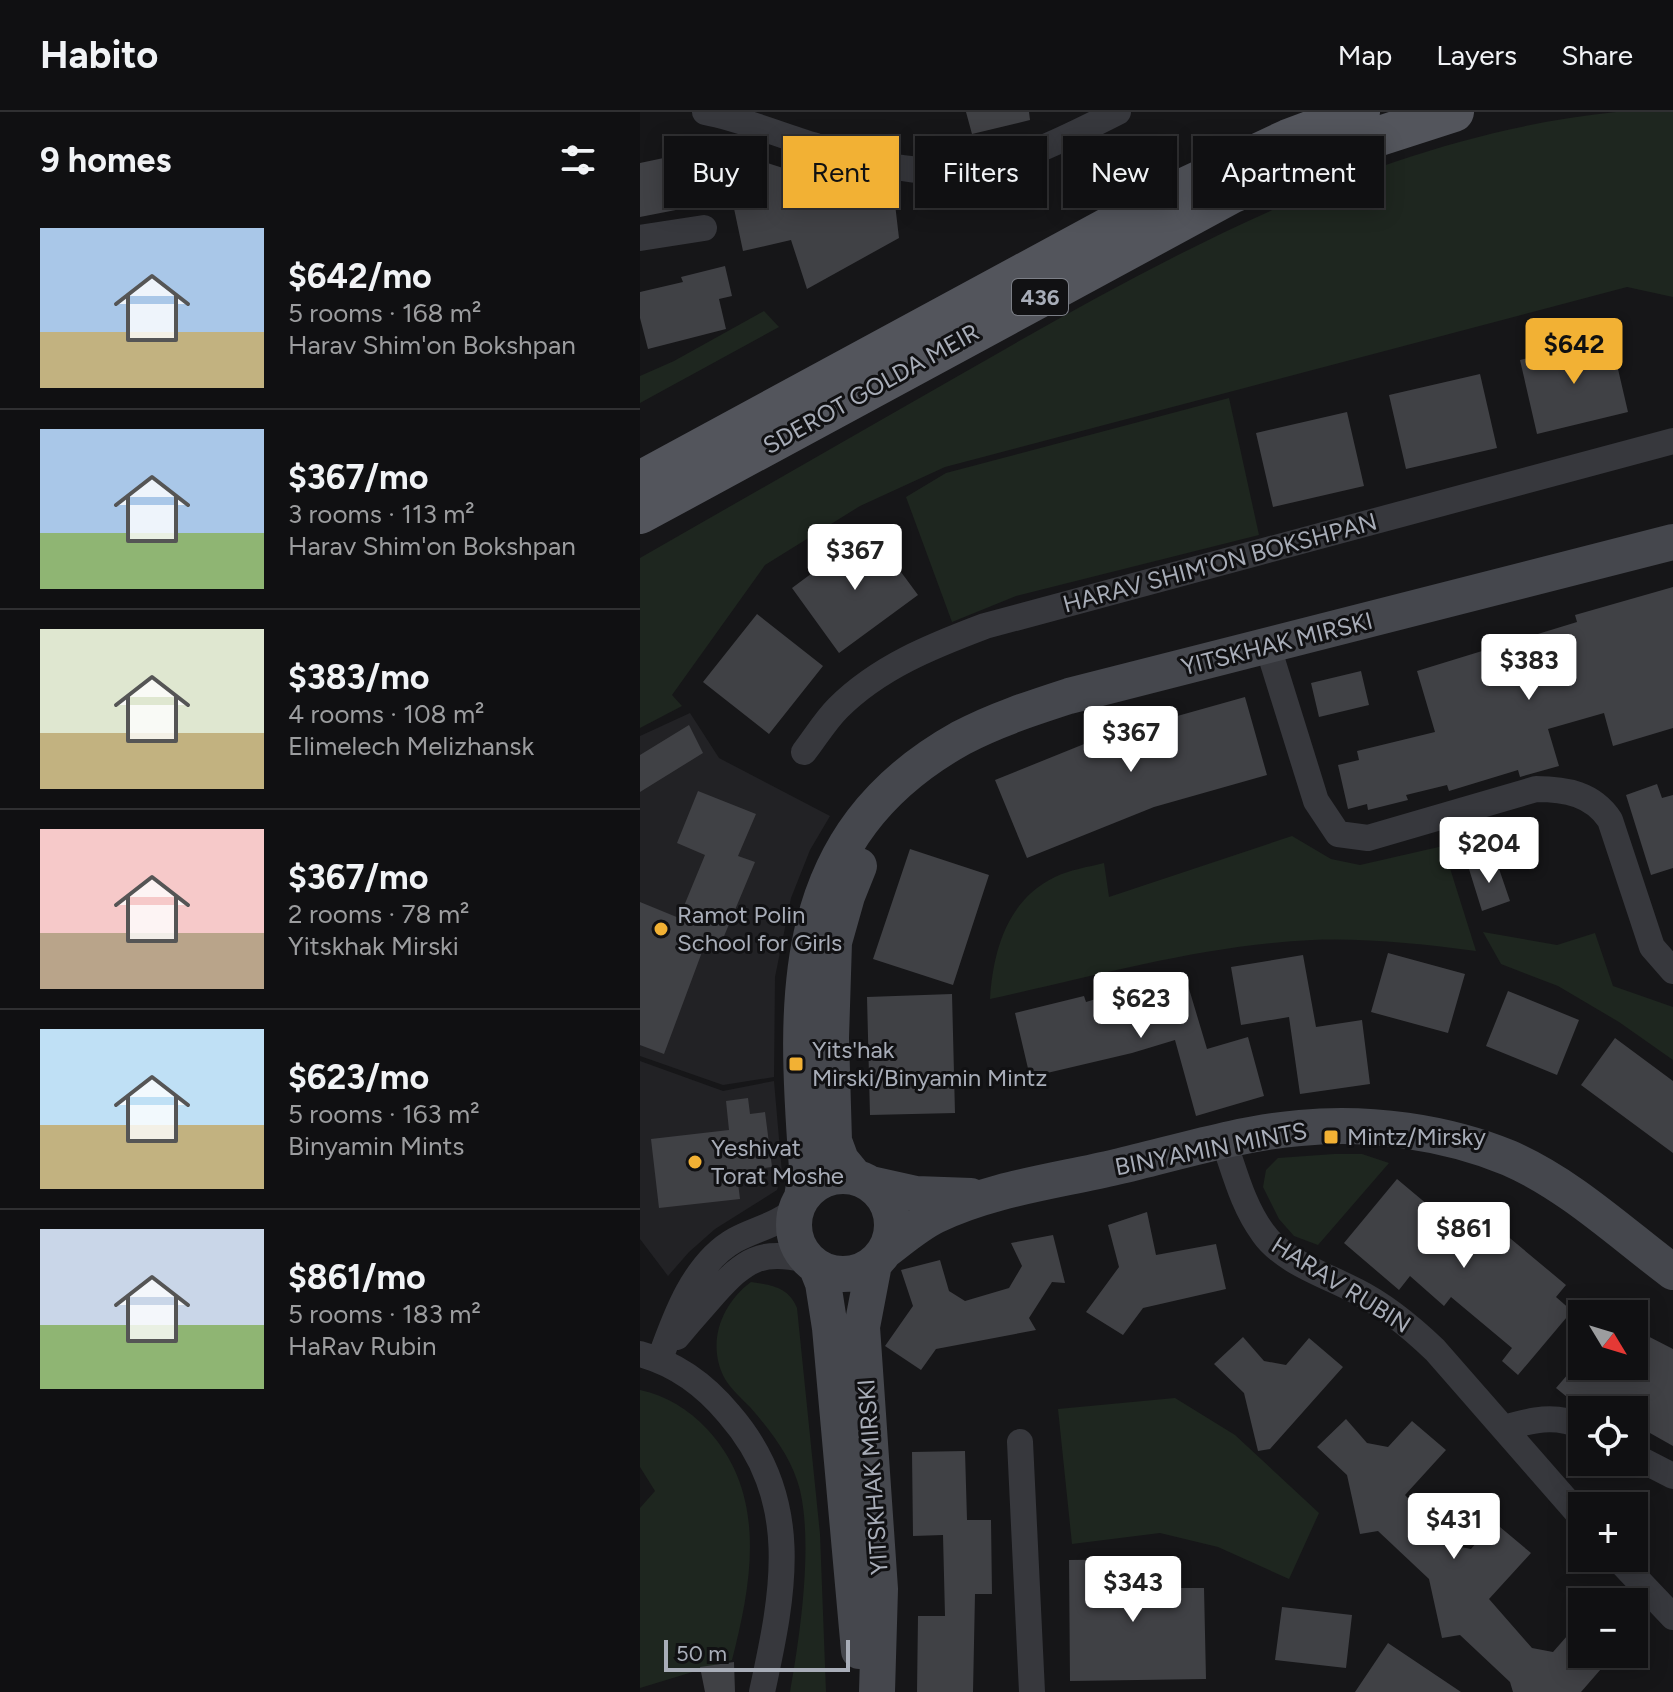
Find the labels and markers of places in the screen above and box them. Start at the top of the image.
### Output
pin: $642 [1527,318,1621,386]
pin: $367 [808,524,902,592]
pin: $383 [1482,634,1576,702]
pin: $367 [1084,706,1178,774]
pin: $204 [1442,817,1536,885]
place label: Ramot Polin School for Girls [677,900,842,957]
marker: Ramot Polin School for Girls [652,920,670,938]
pin: $623 [1094,972,1188,1040]
place label: Yits'hak Mirski/Binyamin Mintz [812,1035,1047,1092]
marker: Yits'hak Mirski/Binyamin Mintz [787,1055,805,1073]
place label: Mintz/Mirsky [1347,1122,1486,1151]
marker: Mintz/Mirsky [1322,1128,1340,1146]
place label: Yeshivat Torat Moshe [711,1133,844,1190]
marker: Yeshivat Torat Moshe [686,1153,704,1171]
pin: $861 [1417,1202,1511,1270]
pin: $431 [1407,1493,1501,1561]
pin: $343 [1086,1556,1180,1624]

